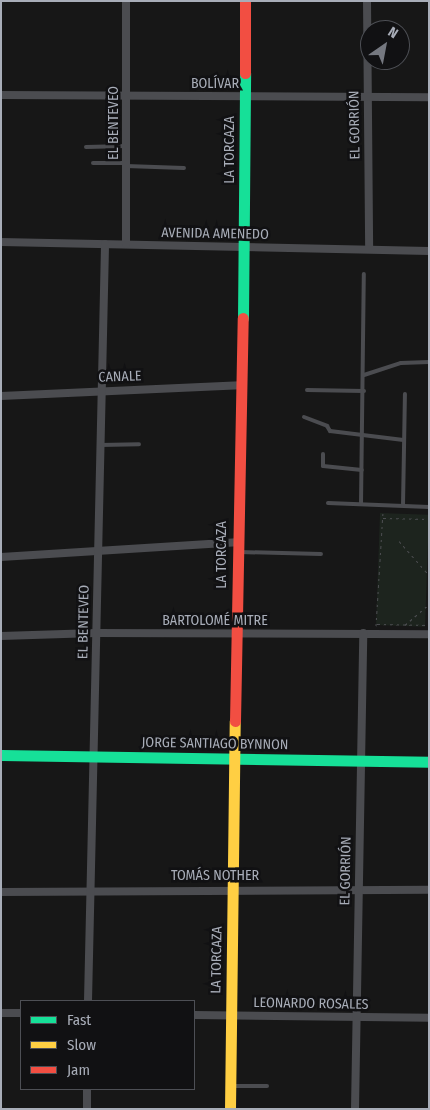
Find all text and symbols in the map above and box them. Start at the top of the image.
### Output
north arrow [360,20,410,70]
text: N [385,23,401,42]
street label: BOLÍVAR [191,76,239,92]
street label: EL BENTEVEO [106,86,122,160]
street label: EL GORRIÓN [346,90,364,160]
street label: LA TORCAZA [222,116,238,184]
street label: AVENIDA AMENEDO [161,225,269,243]
street label: CANALE [98,368,142,386]
street label: LA TORCAZA [214,521,230,589]
street label: EL BENTEVEO [75,585,93,659]
street label: BARTOLOMÉ MITRE [162,613,268,629]
street label: JORGE SANTIAGO BYNNON [141,734,289,754]
street label: EL GORRIÓN [337,836,355,906]
street label: TOMÁS NOTHER [171,868,259,884]
street label: LA TORCAZA [208,926,226,994]
street label: LEONARDO ROSALES [253,995,369,1013]
legend [20,1000,195,1090]
text: Fast [67,1011,91,1029]
text: Slow [67,1036,96,1054]
text: Jam [67,1061,90,1079]

